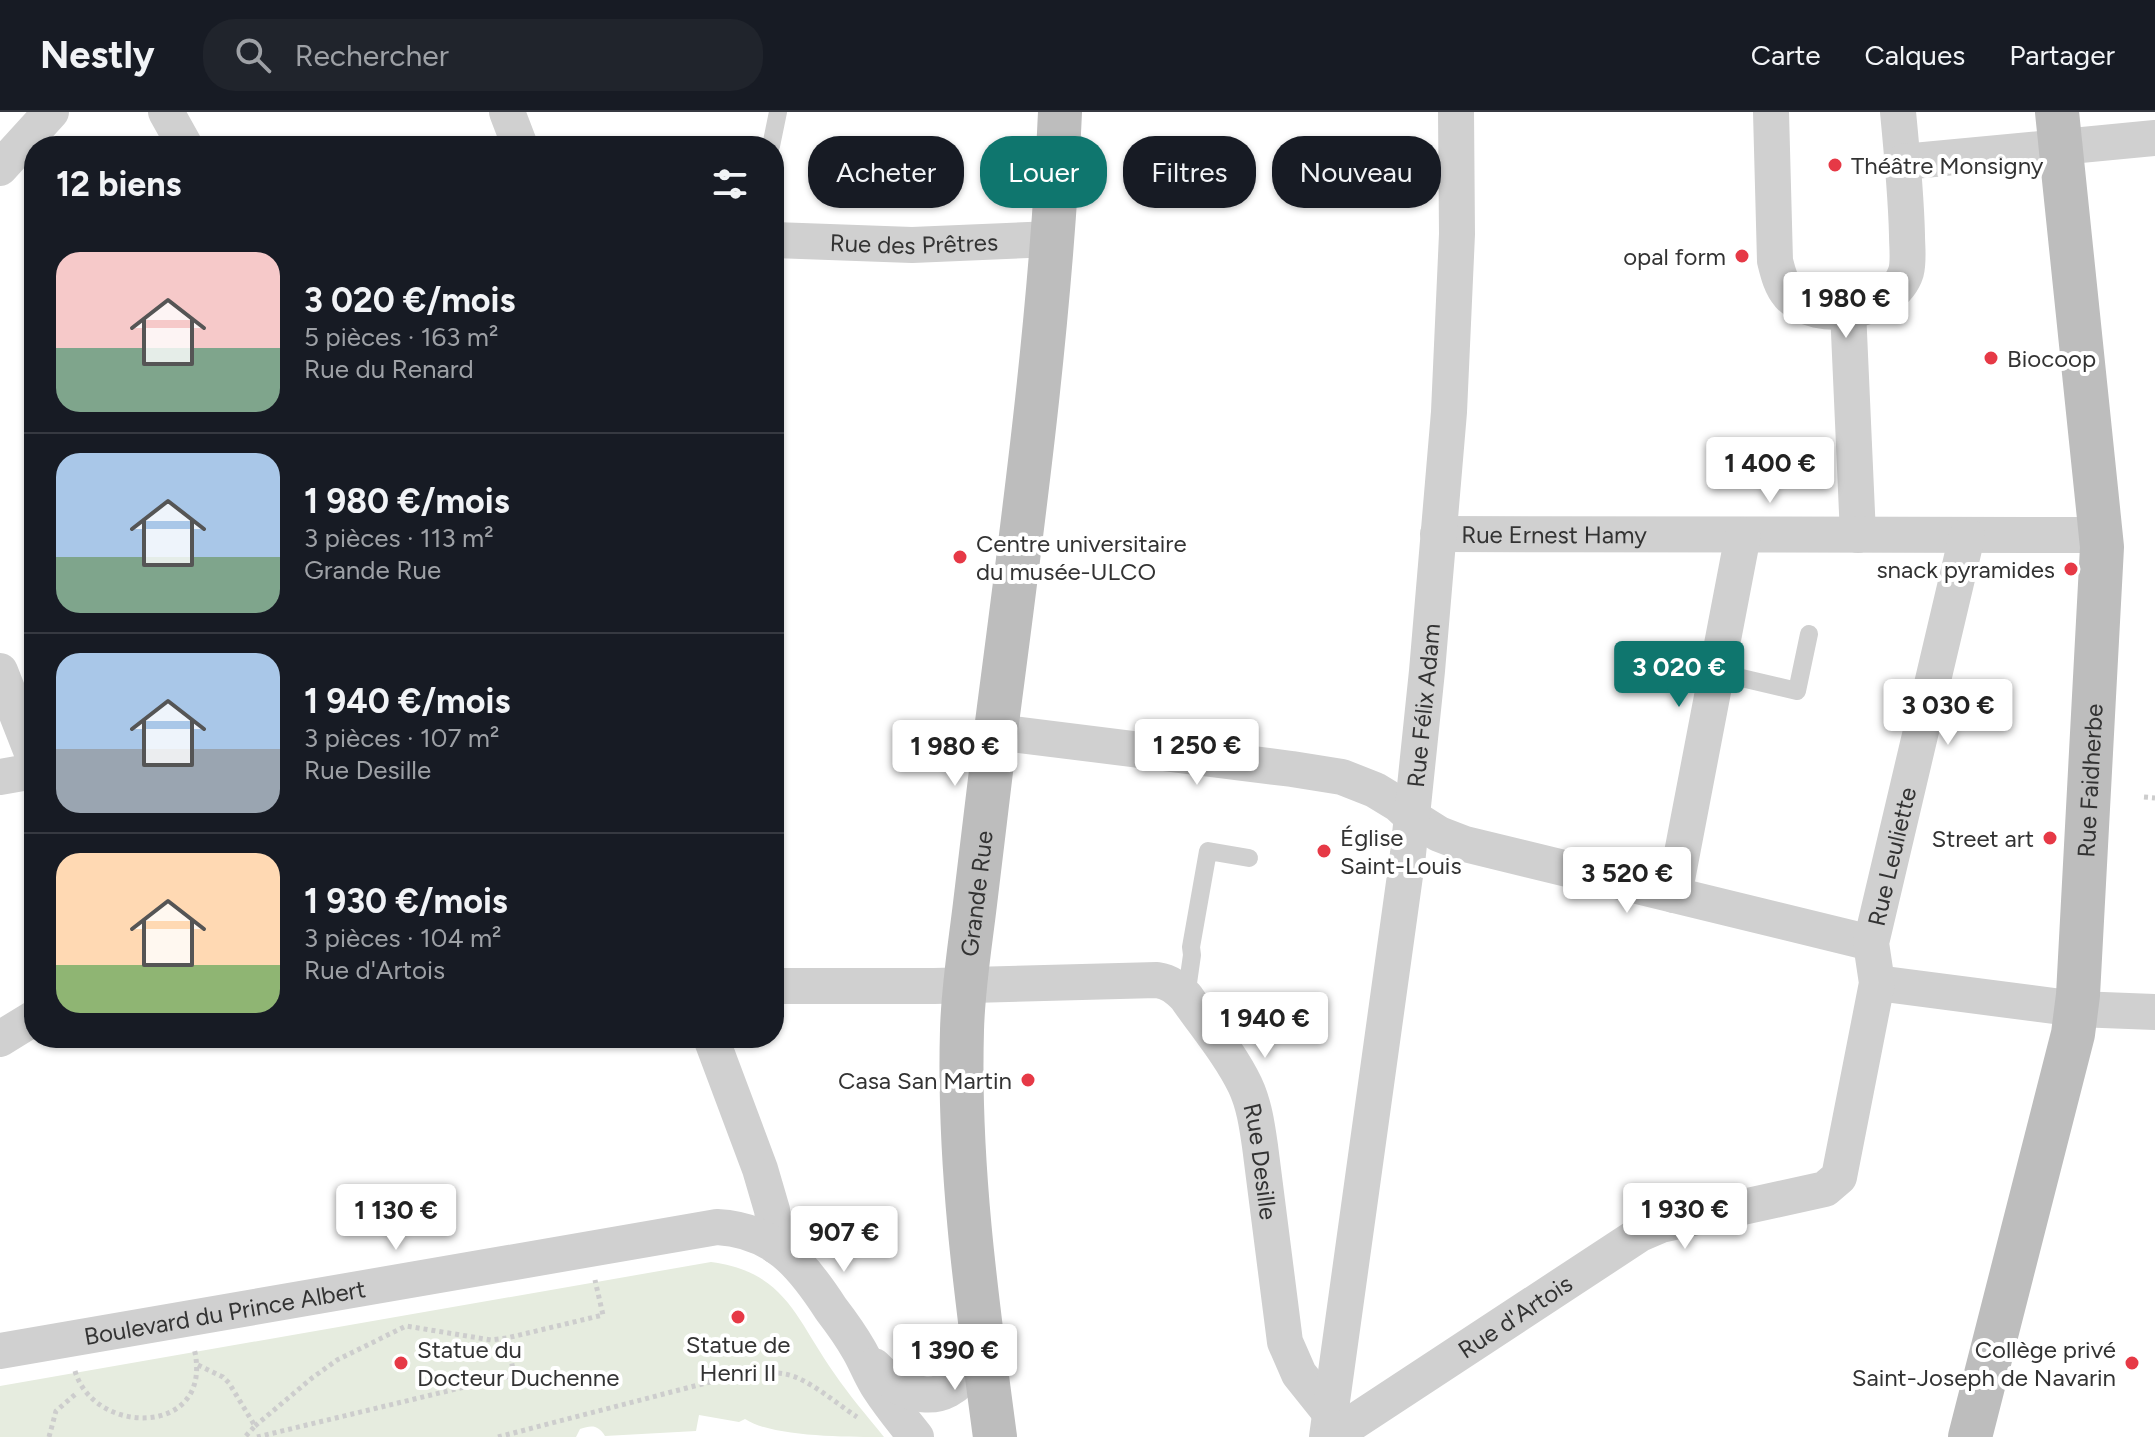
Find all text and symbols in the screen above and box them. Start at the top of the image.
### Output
search box [203,19,763,91]
text: Nestly [40,32,155,78]
icon: search [231,33,275,77]
text: Rechercher [295,37,449,74]
text: Carte [1751,38,1821,72]
text: Calques [1865,38,1965,72]
text: Partager [2009,38,2115,72]
chip: Acheter [808,136,964,208]
chip: Louer [980,136,1107,208]
chip: Filtres [1123,136,1256,208]
chip: Nouveau [1272,136,1441,208]
place label: Théâtre Monsigny [1851,151,2044,180]
marker: Théâtre Monsigny [1826,156,1844,174]
icon: filters [708,162,752,206]
text: 12 biens [56,164,181,205]
street label: Rue des Prêtres [829,227,999,260]
place label: opal form [1623,242,1726,271]
marker: opal form [1733,247,1751,265]
pin: 1 980 € [1772,272,1920,340]
text: 3 020 €/mois [304,280,515,321]
text: 1 980 € [1801,282,1891,314]
icon: home [120,284,216,380]
text: 5 pièces · 163 m² [304,321,498,353]
place label: Biocoop [2007,344,2096,373]
marker: Biocoop [1982,349,2000,367]
text: Rue du Renard [304,353,474,385]
pin: 1 400 € [1696,437,1844,505]
text: 1 400 € [1724,447,1816,479]
text: 1 980 €/mois [304,481,510,522]
icon: home [120,485,216,581]
street label: Rue Ernest Hamy [1461,520,1647,549]
text: 3 pièces · 113 m² [304,522,494,554]
place label: Centre universitaire du musée-ULCO [976,529,1187,586]
marker: Centre universitaire du musée-ULCO [951,548,969,566]
text: Grande Rue [304,554,441,586]
place label: snack pyramides [1876,555,2055,584]
marker: snack pyramides [2062,560,2080,578]
street label: Rue Félix Adam [1401,622,1445,789]
pin: 3 020 € [1605,641,1753,709]
text: 3 020 € [1632,651,1726,683]
pin: 3 030 € [1874,679,2022,747]
text: 1 940 €/mois [304,681,510,722]
icon: home [120,685,216,781]
text: 3 030 € [1901,689,1995,721]
street label: Rue Faidherbe [2071,703,2108,858]
pin: 1 250 € [1123,719,1271,787]
pin: 1 980 € [881,720,1029,788]
text: 3 pièces · 107 m² [304,722,499,754]
text: 1 250 € [1153,729,1241,761]
text: 1 980 € [910,730,1000,762]
text: Rue Desille [304,754,431,786]
street label: Rue Leuliette [1861,784,1922,929]
place label: Église Saint-Louis [1340,823,1462,880]
place label: Street art [1931,824,2034,853]
street label: Grande Rue [954,829,998,958]
marker: Street art [2041,829,2059,847]
marker: Église Saint-Louis [1315,842,1333,860]
pin: 3 520 € [1553,847,1701,915]
text: 3 520 € [1581,857,1673,889]
text: 1 930 €/mois [304,881,508,922]
icon: home [120,885,216,981]
text: 3 pièces · 104 m² [304,922,502,954]
text: Rue d'Artois [304,954,445,986]
pin: 1 940 € [1191,992,1339,1060]
text: 1 940 € [1220,1002,1310,1034]
place label: Casa San Martin [838,1066,1012,1095]
marker: Casa San Martin [1019,1071,1037,1089]
street label: Rue Desille [1238,1100,1284,1222]
pin: 1 930 € [1611,1183,1759,1251]
pin: 1 130 € [322,1184,470,1252]
text: 1 930 € [1641,1193,1729,1225]
text: 1 130 € [354,1194,438,1226]
pin: 907 € [788,1206,900,1274]
text: 907 € [809,1216,879,1248]
street label: Rue d'Artois [1452,1268,1577,1364]
street label: Boulevard du Prince Albert [82,1274,368,1351]
marker: Statue de Henri II [729,1308,747,1326]
pin: 1 390 € [881,1324,1029,1392]
place label: Statue de Henri II [686,1330,790,1387]
text: 1 390 € [911,1334,999,1366]
place label: Statue du Docteur Duchenne [417,1335,619,1392]
place label: Collège privé Saint-Joseph de Navarin [1852,1335,2116,1392]
marker: Statue du Docteur Duchenne [392,1354,410,1372]
marker: Collège privé Saint-Joseph de Navarin [2123,1354,2141,1372]

